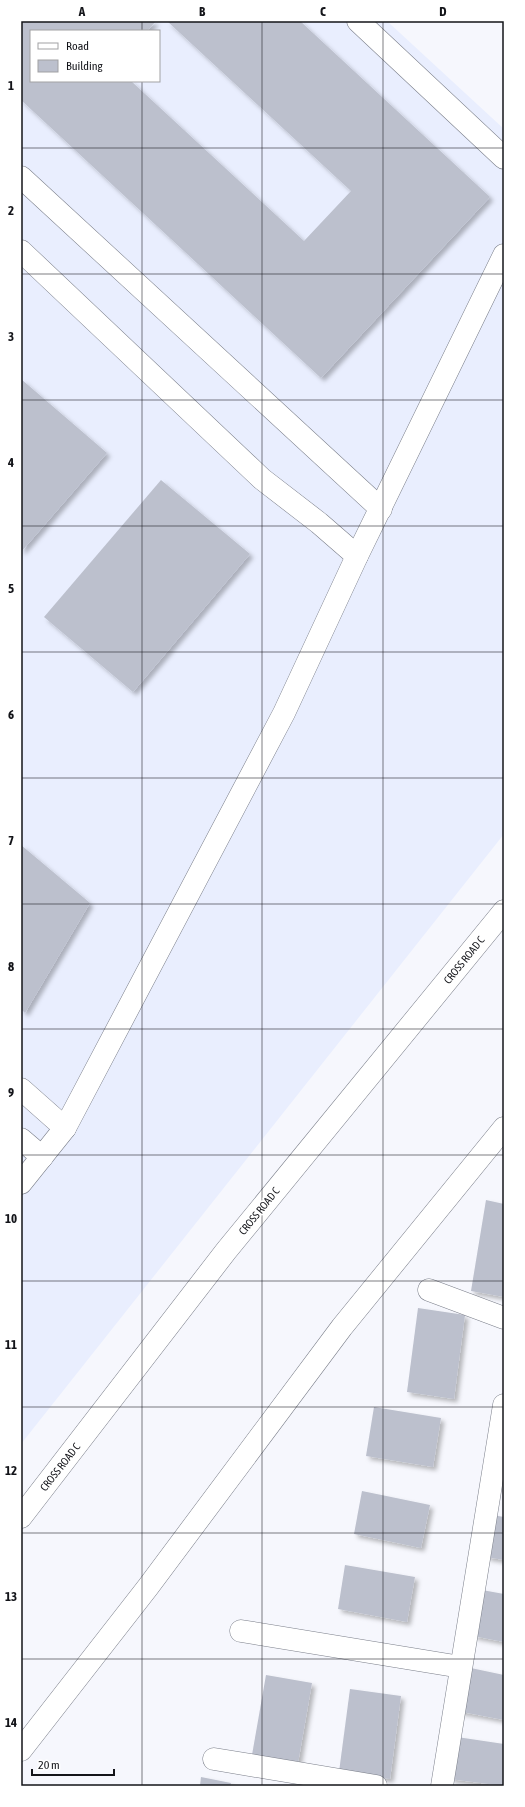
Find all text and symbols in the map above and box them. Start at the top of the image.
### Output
text: A [78,4,86,19]
text: B [199,4,206,19]
text: C [320,4,326,19]
text: D [439,4,447,19]
legend [30,30,160,82]
text: Road [66,39,89,53]
text: Building [66,59,104,73]
text: 1 [8,78,14,93]
text: 2 [8,203,14,218]
text: 3 [8,329,14,344]
text: 4 [7,455,14,470]
text: 5 [8,581,14,596]
text: 6 [8,707,14,722]
text: 7 [8,833,14,848]
street label: CROSS ROAD C [441,934,487,986]
text: 8 [8,959,14,974]
text: 9 [8,1085,14,1100]
street label: CROSS ROAD C [236,1185,282,1237]
text: 10 [5,1211,17,1226]
text: 11 [5,1337,17,1352]
street label: CROSS ROAD C [38,1441,82,1493]
text: 12 [5,1463,17,1478]
text: 13 [5,1589,17,1604]
text: 14 [5,1715,17,1730]
scale bar [32,1751,114,1777]
text: 20 m [38,1758,60,1772]

